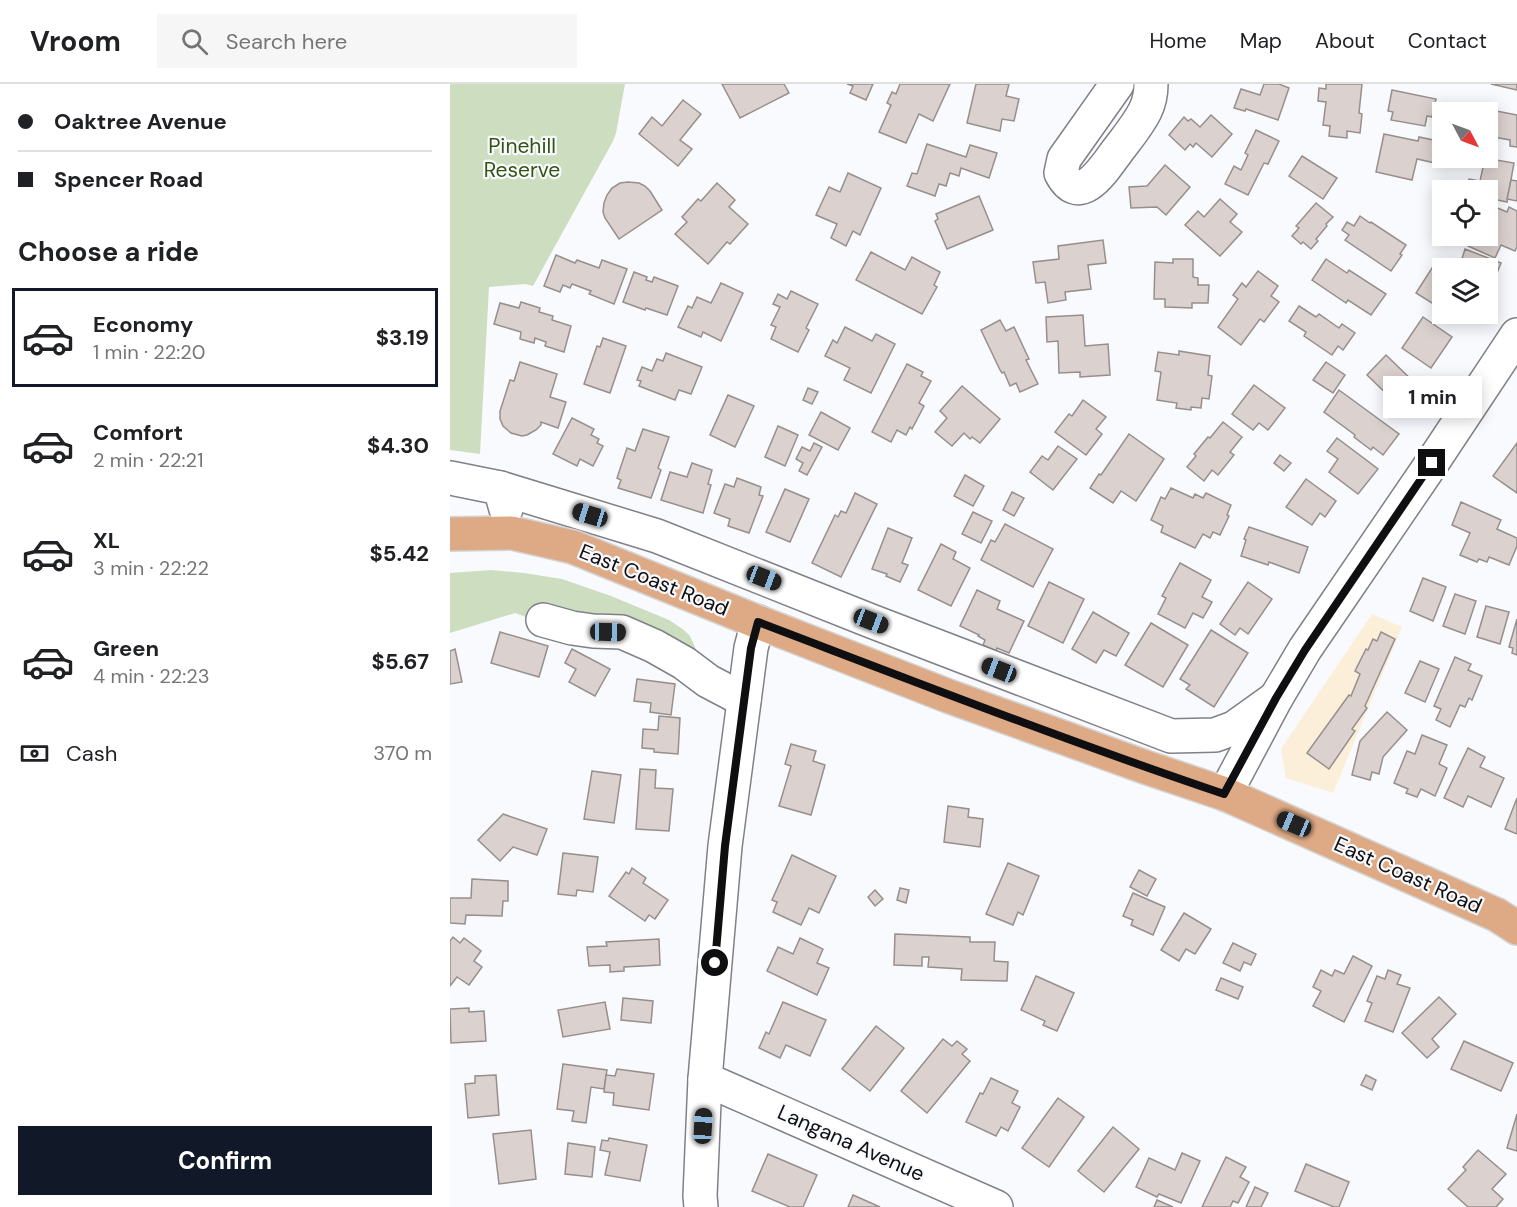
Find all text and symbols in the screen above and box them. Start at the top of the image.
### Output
search box [157,14,577,68]
text: Vroom [30,23,121,60]
icon: search [178,25,211,58]
text: Search here [226,27,347,56]
text: Home [1149,27,1207,55]
text: Map [1240,27,1282,55]
text: About [1315,27,1375,55]
text: Contact [1408,27,1487,55]
north arrow [1432,102,1498,168]
map controls [1432,102,1498,324]
text: Oaktree Avenue [54,107,227,136]
park label: Pinehill Reserve [484,132,560,184]
text: Spencer Road [54,165,203,194]
button: locate [1432,180,1498,246]
text: Choose a ride [18,234,199,269]
button: layers [1432,258,1498,324]
text: Economy [93,310,193,339]
icon: car [21,311,75,365]
text: $3.19 [376,323,429,352]
text: 1 min · 22:20 [93,339,205,365]
callout: 1 min [1382,376,1482,418]
text: 1 min [1408,384,1457,410]
text: Comfort [93,418,183,447]
icon: car [21,419,75,473]
text: $4.30 [367,431,429,460]
text: 2 min · 22:21 [93,447,203,473]
route end [1418,449,1445,476]
car [570,501,610,529]
text: XL [93,526,120,555]
icon: car [21,527,75,581]
street label: East Coast Road [575,537,733,623]
text: $5.42 [369,539,429,568]
text: 3 min · 22:22 [93,555,209,581]
car [744,563,784,593]
car [851,606,891,636]
car [590,623,626,641]
text: Green [93,634,159,663]
icon: car [21,635,75,689]
text: $5.67 [372,647,429,676]
car [979,655,1019,685]
text: 4 min · 22:23 [93,663,210,689]
icon: cash [18,737,51,770]
text: Cash [66,739,117,768]
text: 370 m [373,740,432,766]
car [1274,809,1314,839]
street label: East Coast Road [1330,830,1486,920]
route start [701,949,728,976]
street label: Langana Avenue [773,1098,929,1188]
car [693,1108,713,1144]
button: Confirm [18,1126,432,1195]

